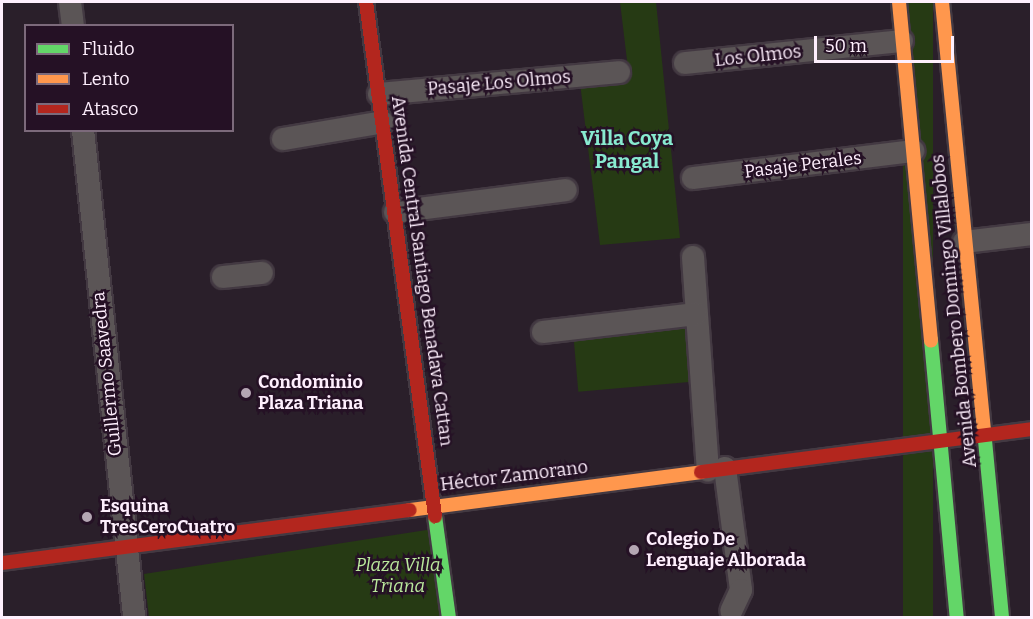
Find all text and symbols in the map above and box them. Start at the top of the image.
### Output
legend [24,24,234,132]
scale bar [817,24,956,62]
text: 50 m [825,35,867,57]
text: Fluido [82,38,135,60]
street label: Los Olmos [714,41,802,71]
street label: Pasaje Los Olmos [426,66,572,100]
text: Lento [82,68,130,90]
street label: Avenida Central Santiago Benadava Cattan [387,95,457,447]
text: Atasco [82,98,138,120]
district label: Villa Coya Pangal [581,127,673,174]
street label: Pasaje Perales [743,147,863,183]
street label: Avenida Bombero Domingo Villalobos [927,153,981,469]
street label: Guillermo Saavedra [88,291,126,457]
place label: Condominio Plaza Triana [258,372,363,415]
marker: Condominio Plaza Triana [239,386,253,400]
street label: Héctor Zamorano [439,456,589,496]
place label: Esquina TresCeroCuatro [100,496,235,538]
marker: Esquina TresCeroCuatro [78,508,96,526]
place label: Colegio De Lenguaje Alborada [646,529,806,572]
marker: Colegio De Lenguaje Alborada [627,543,641,557]
park label: Plaza Villa Triana [356,555,440,598]

